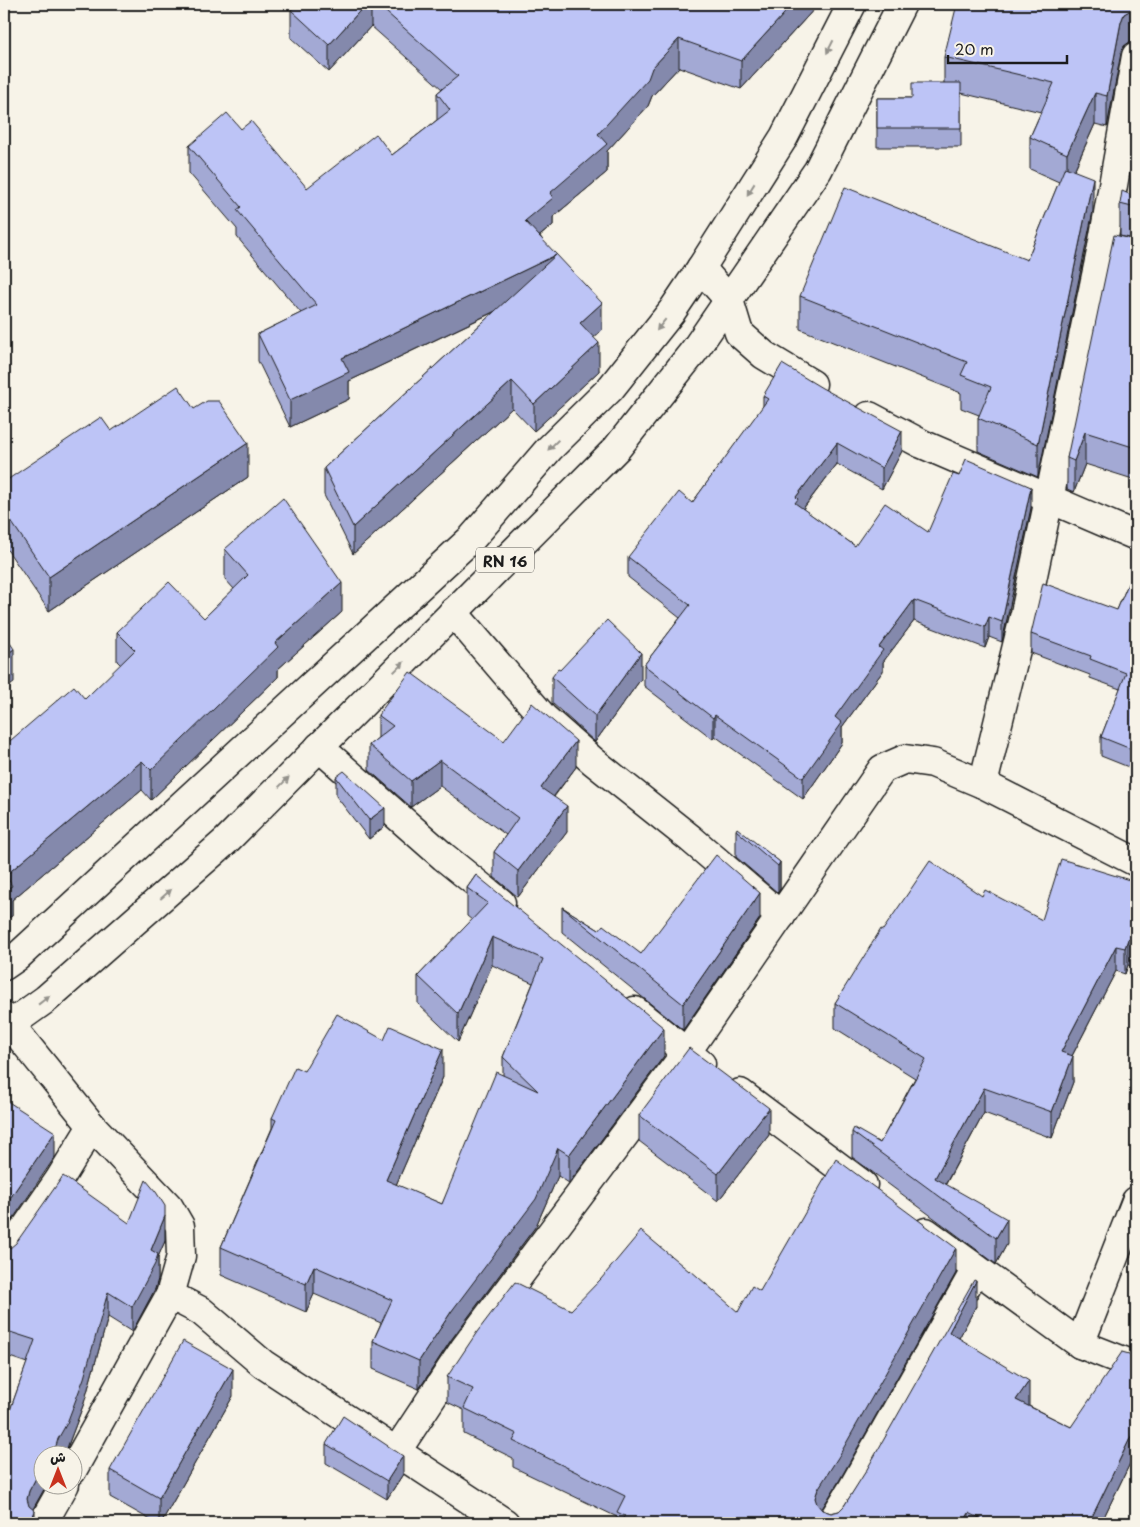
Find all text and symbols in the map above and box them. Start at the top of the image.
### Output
scale bar [948,32,1066,64]
text: 20 m [955,37,994,60]
one-way arrow [825,40,833,54]
one-way arrow [746,183,756,196]
one-way arrow [656,318,667,331]
one-way arrow [547,439,559,451]
road number: RN 16 [476,548,534,572]
one-way arrow [392,661,404,673]
one-way arrow [278,776,290,788]
one-way arrow [159,888,172,899]
one-way arrow [37,995,50,1006]
north arrow [32,1444,82,1494]
text: ش [50,1446,66,1467]

